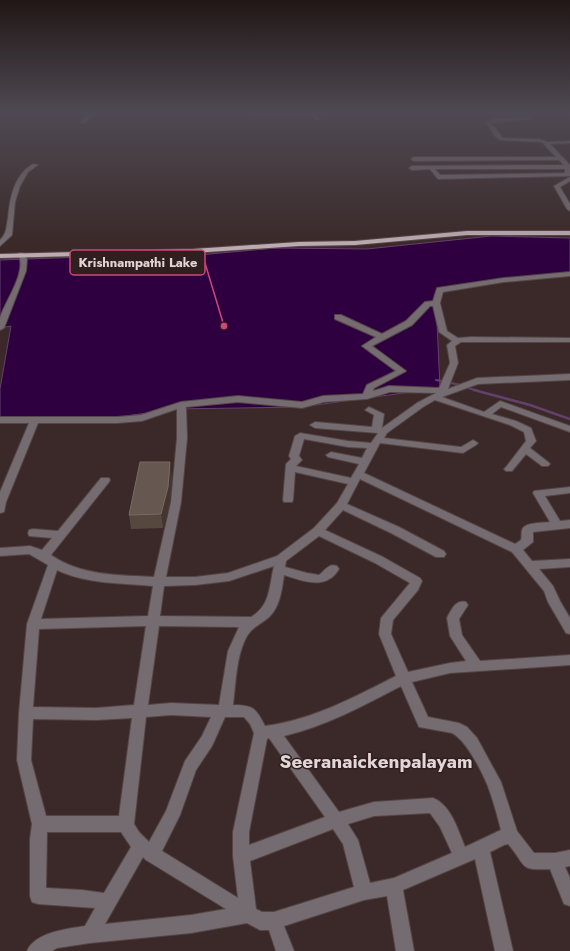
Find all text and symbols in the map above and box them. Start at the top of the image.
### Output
callout: Krishnampathi Lake [70,250,205,275]
text: Krishnampathi Lake [78,253,198,272]
district label: Seeranaickenpalayam [280,748,472,775]

